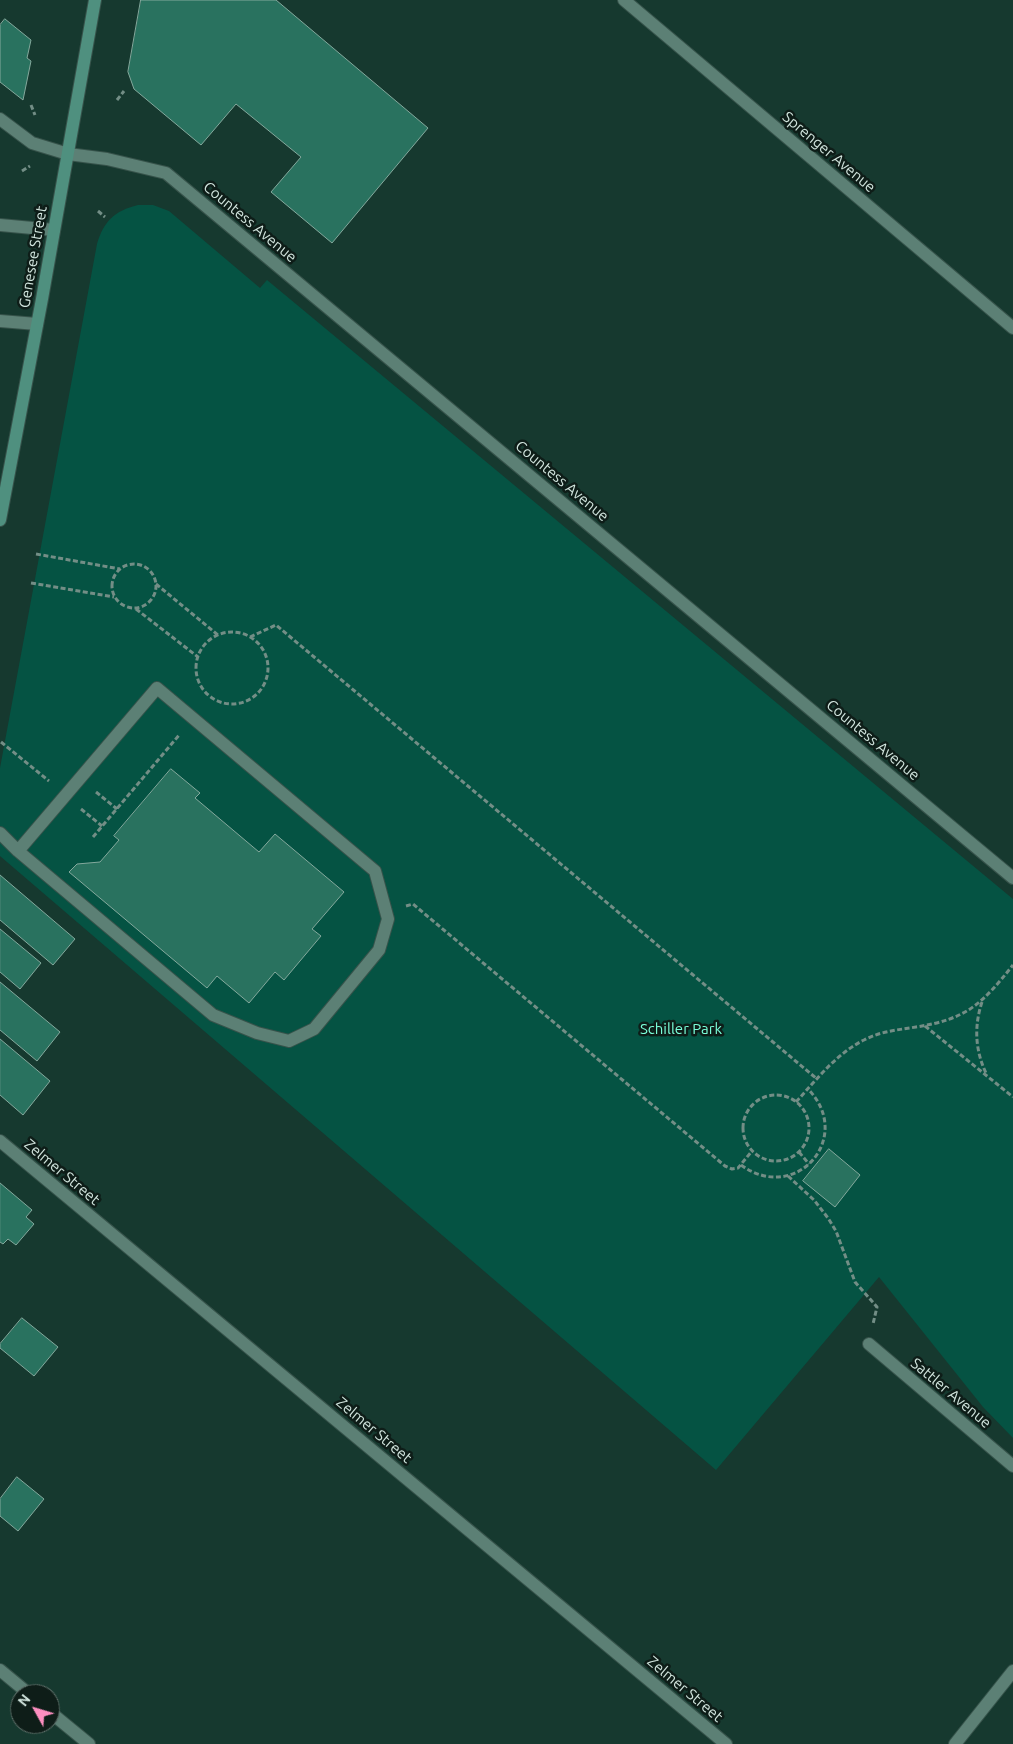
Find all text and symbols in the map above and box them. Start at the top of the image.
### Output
street label: Sprenger Avenue [779,108,879,196]
street label: Countess Avenue [200,178,300,266]
street label: Genesee Street [15,204,51,310]
street label: Countess Avenue [512,437,612,525]
street label: Countess Avenue [823,696,923,784]
park label: Schiller Park [640,1020,722,1038]
street label: Zelmer Street [21,1135,103,1209]
street label: Sattler Avenue [907,1354,995,1432]
street label: Zelmer Street [333,1393,415,1467]
street label: Zelmer Street [644,1652,726,1726]
north arrow [10,1684,60,1734]
text: N [15,1691,34,1709]

